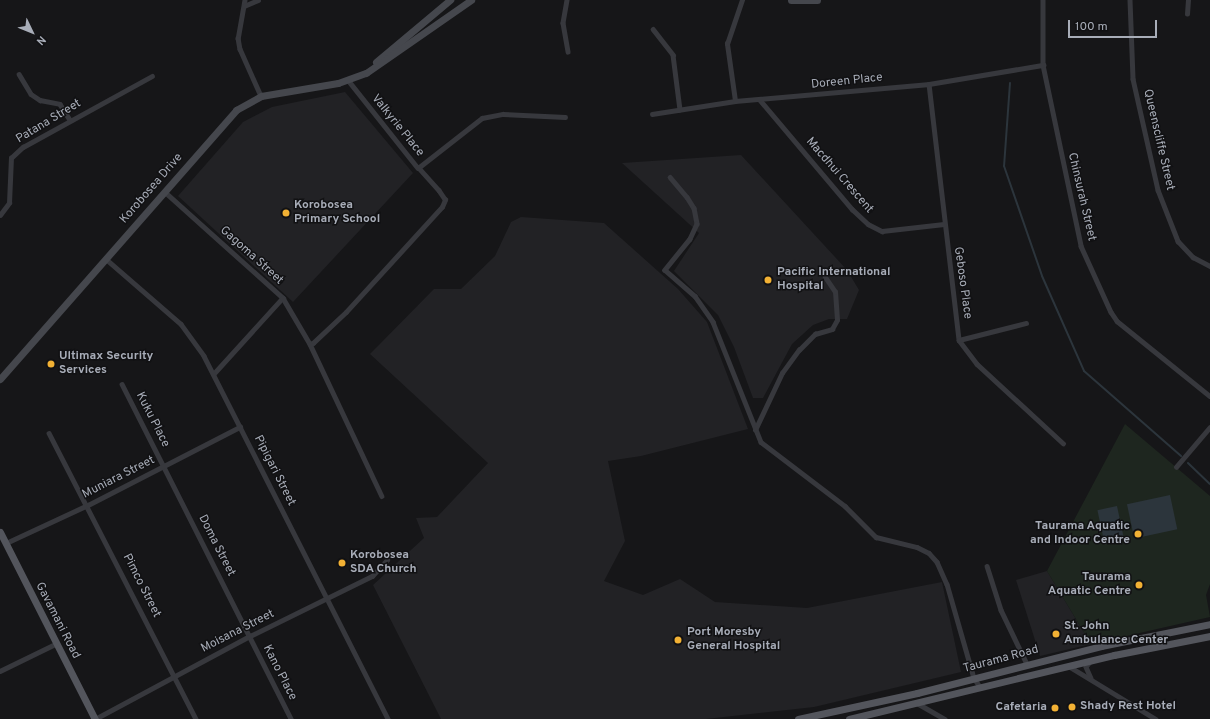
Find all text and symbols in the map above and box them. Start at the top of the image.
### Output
north arrow [12,12,52,52]
scale bar [1070,12,1159,38]
text: 100 m [1075,19,1108,35]
text: N [33,33,49,48]
street label: Doreen Place [811,71,883,93]
street label: Queenscliffe Street [1139,88,1177,192]
street label: Valkyrie Place [368,92,426,160]
street label: Patana Street [14,97,84,147]
street label: Macdhui Crescent [802,135,876,217]
street label: Korobosea Drive [118,151,186,227]
street label: Chinsurah Street [1064,152,1098,242]
place label: Korobosea Primary School [294,199,380,227]
marker: Korobosea Primary School [281,208,291,218]
street label: Gagoma Street [216,224,286,288]
street label: Geboso Place [950,246,974,320]
place label: Pacific International Hospital [777,266,890,294]
marker: Pacific International Hospital [762,274,774,286]
place label: Ultimax Security Services [59,350,153,378]
marker: Ultimax Security Services [46,359,56,369]
street label: Kuku Place [132,390,172,450]
street label: Pipigari Street [250,433,298,509]
street label: Muniara Street [80,454,158,502]
street label: Doma Street [194,513,238,579]
place label: Taurama Aquatic and Indoor Centre [1030,520,1130,548]
marker: Taurama Aquatic and Indoor Centre [1133,529,1143,539]
place label: Korobosea SDA Church [350,549,417,577]
street label: Pimco Street [119,552,163,620]
marker: Korobosea SDA Church [337,558,347,568]
place label: Taurama Aquatic Centre [1048,571,1131,599]
street label: Gavamani Road [32,580,82,662]
marker: Taurama Aquatic Centre [1134,580,1144,590]
street label: Moisana Street [199,607,277,657]
place label: St. John Ambulance Center [1064,620,1168,648]
place label: Port Moresby General Hospital [687,626,780,654]
marker: St. John Ambulance Center [1051,629,1061,639]
marker: Port Moresby General Hospital [672,634,684,646]
street label: Kano Place [259,643,299,703]
street label: Taurama Road [962,643,1040,677]
place label: Shady Rest Hotel [1080,700,1176,714]
place label: Cafetaria [996,701,1047,715]
marker: Shady Rest Hotel [1067,702,1077,712]
marker: Cafetaria [1050,703,1060,713]

